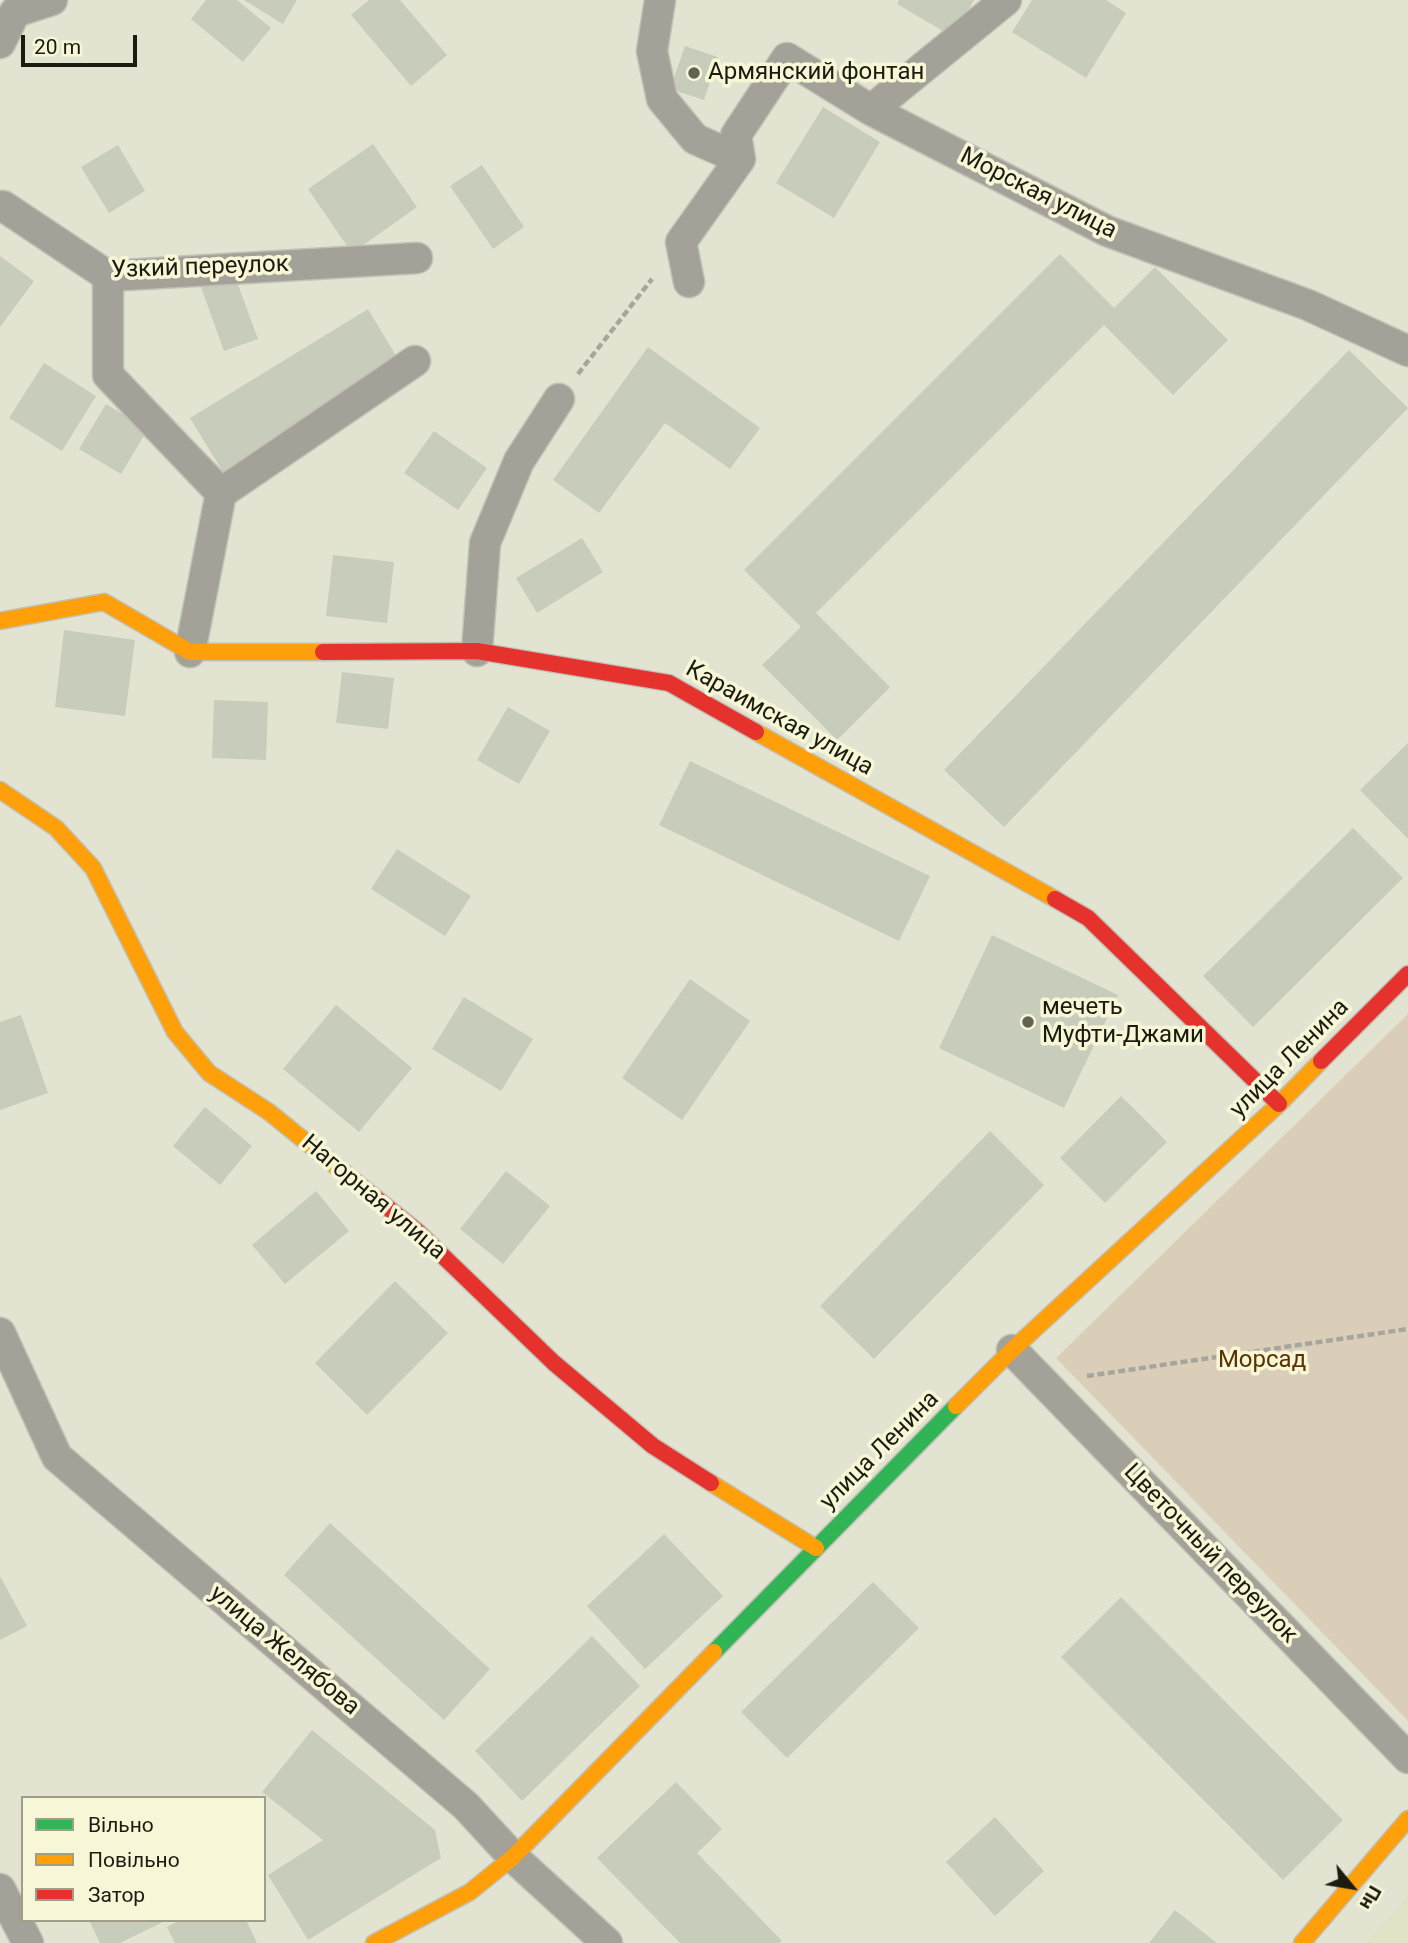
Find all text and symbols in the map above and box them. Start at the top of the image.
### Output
scale bar [24,21,140,65]
text: 20 m [34,35,81,59]
place label: Армянский фонтан [708,59,924,87]
marker: Армянский фонтан [686,65,702,81]
street label: Морская улица [955,142,1121,246]
street label: Узкий переулок [111,251,289,285]
street label: Караимская улица [680,655,878,783]
place label: мечеть Муфти-Джами [1042,994,1204,1050]
street label: улица Ленина [1225,994,1355,1124]
marker: мечеть Муфти-Джами [1020,1014,1036,1030]
street label: Нагорная улица [295,1129,451,1267]
park label: Морсад [1218,1347,1306,1375]
street label: улица Ленина [815,1386,945,1516]
street label: Цветочный переулок [1117,1458,1303,1650]
street label: улица Желябова [203,1580,365,1722]
legend [21,1796,266,1922]
text: Вільно [88,1813,154,1837]
text: Повільно [88,1848,180,1872]
north arrow [1317,1852,1387,1922]
text: Пн [1355,1882,1387,1914]
text: Затор [88,1883,145,1907]

